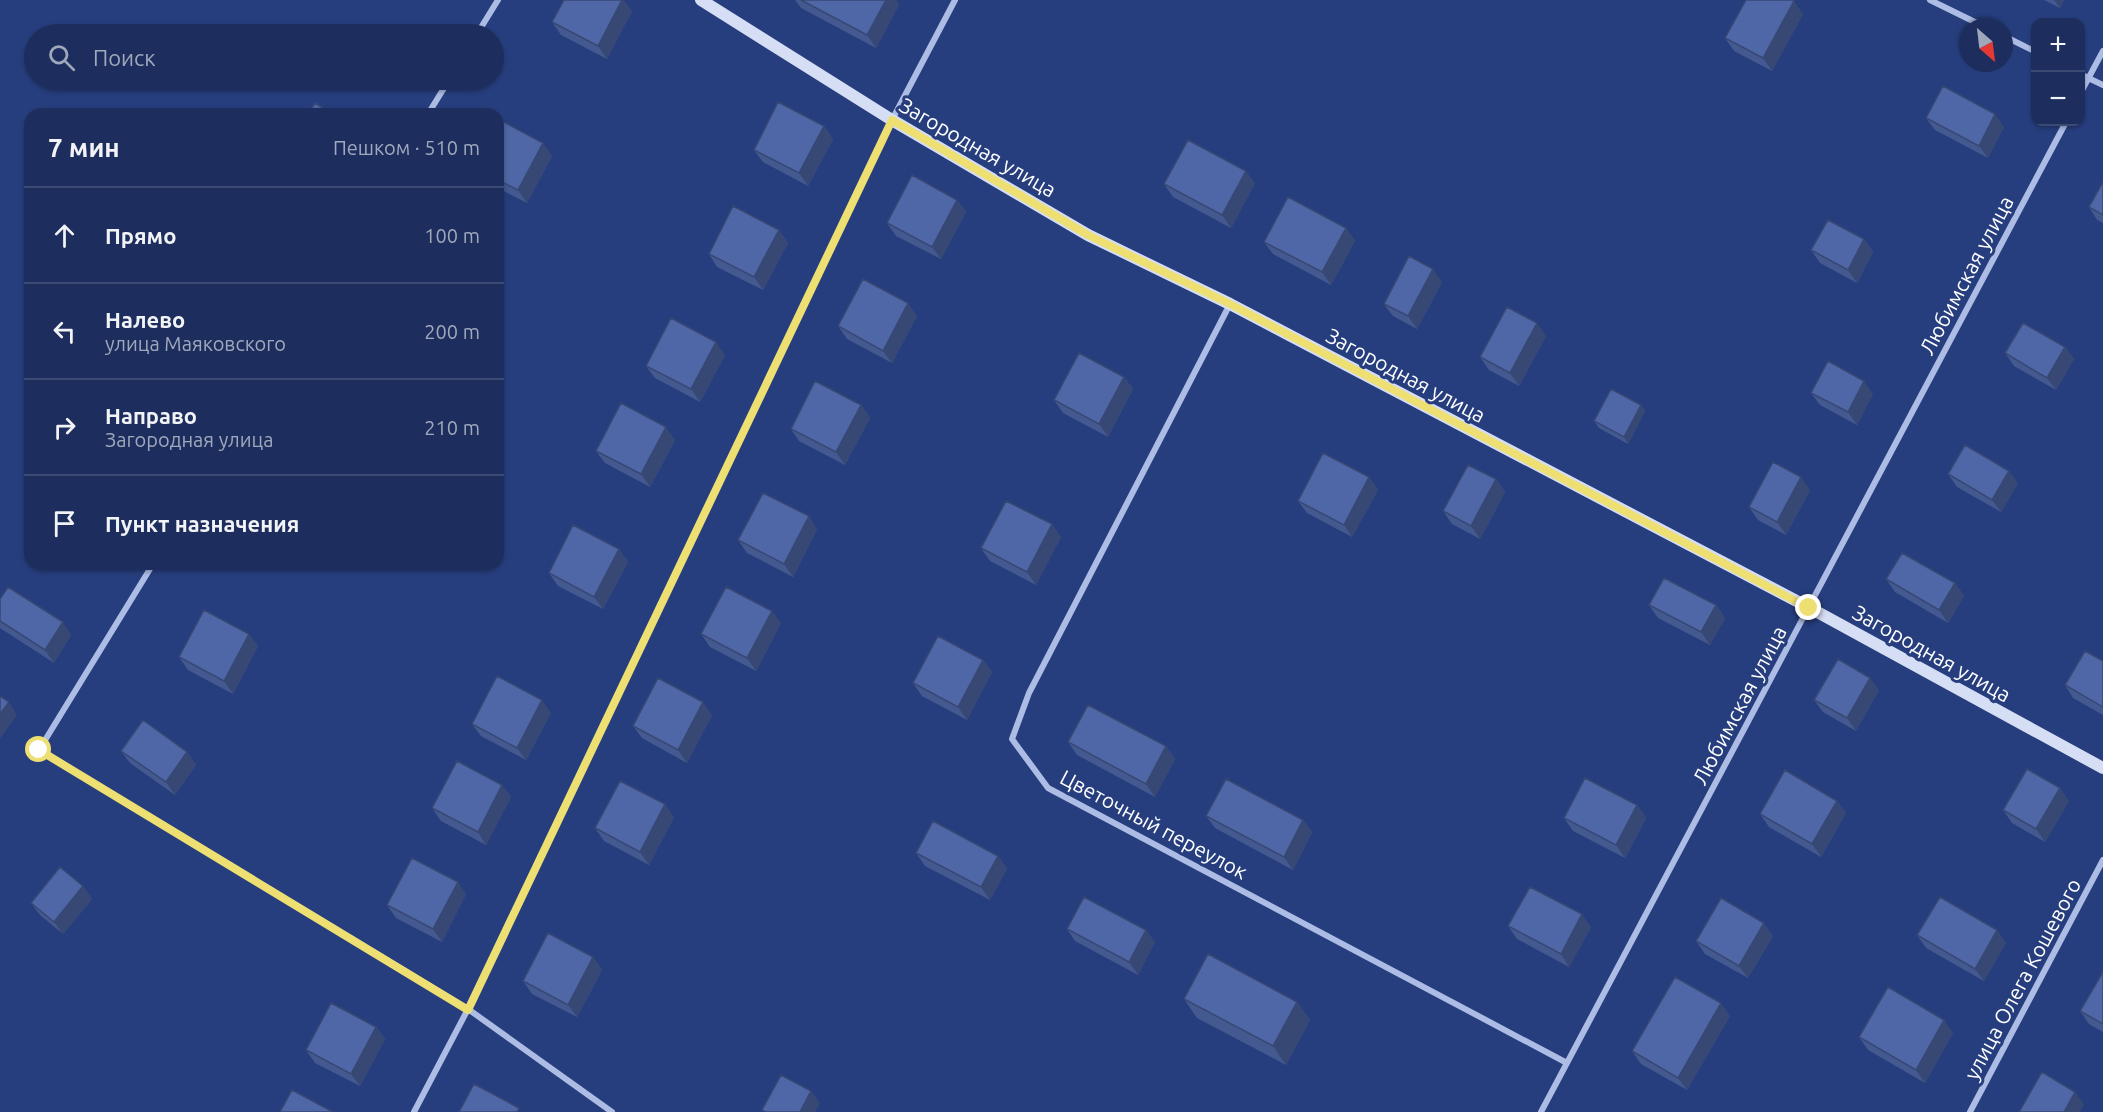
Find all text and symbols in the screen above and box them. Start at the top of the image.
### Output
north arrow [1959,18,2013,72]
map controls [2031,18,2085,126]
button: + [2031,18,2085,72]
search box [24,24,504,90]
icon: search [45,41,78,74]
text: Поиск [93,45,156,70]
button: − [2031,72,2085,126]
street label: Загородная улица [895,92,1061,202]
text: 7 мин [48,133,120,162]
text: Пешком · 510 m [333,136,480,159]
street label: Любимская улица [1914,192,2018,358]
icon: ahead [48,219,81,252]
text: Прямо [105,223,176,248]
text: 100 m [424,224,480,247]
text: Налево [105,307,185,332]
icon: left [48,315,81,348]
text: 200 m [424,320,480,343]
street label: Загородная улица [1322,323,1490,427]
text: улица Маяковского [105,332,286,355]
text: Направо [105,403,197,428]
icon: right [48,411,81,444]
text: 210 m [424,416,480,439]
text: Загородная улица [105,428,273,451]
icon: arrive [48,507,81,540]
text: Пункт назначения [105,511,299,536]
route end [1795,594,1821,620]
street label: Загородная улица [1849,600,2015,706]
street label: Любимская улица [1687,622,1791,788]
route start [25,736,51,762]
street label: Цветочный переулок [1056,764,1252,884]
street label: улица Олега Кошевого [1959,874,2085,1084]

